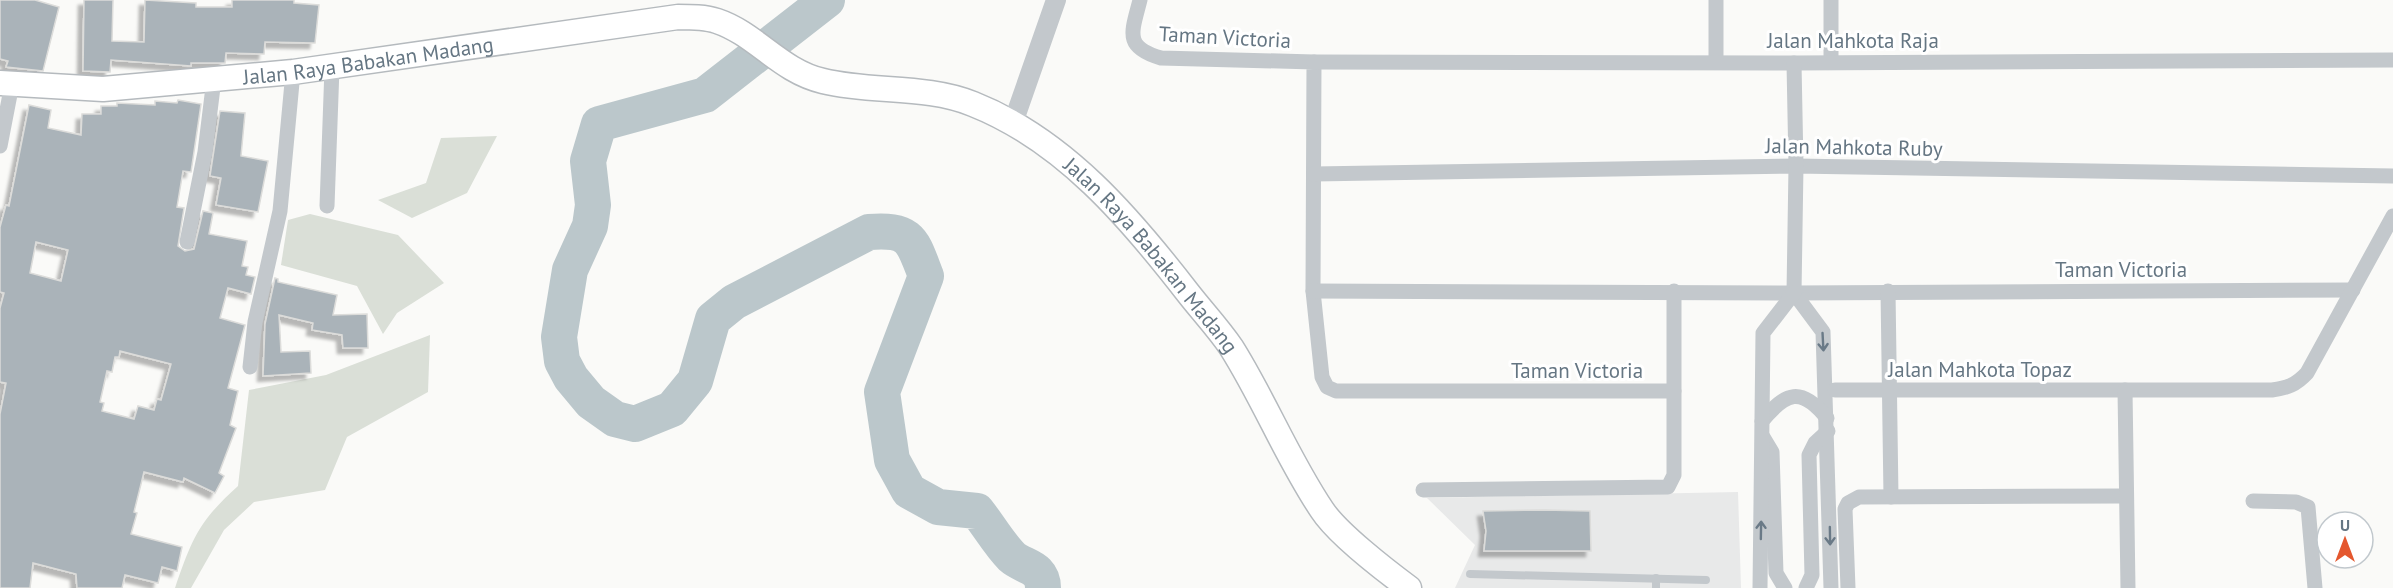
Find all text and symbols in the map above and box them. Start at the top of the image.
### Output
street label: Taman Victoria [1158,20,1292,54]
street label: Jalan Mahkota Raja [1766,27,1939,54]
street label: Jalan Raya Babakan Madang [241,30,495,90]
street label: Jalan Mahkota Ruby [1764,132,1943,162]
street label: Jalan Raya Babakan Madang [1058,150,1245,358]
street label: Taman Victoria [2055,256,2187,283]
one-way arrow [1818,331,1829,351]
street label: Jalan Mahkota Topaz [1887,356,2072,383]
street label: Taman Victoria [1511,357,1643,384]
north arrow [2315,510,2375,570]
text: U [2340,515,2350,535]
one-way arrow [1755,520,1767,540]
one-way arrow [1824,526,1836,546]

